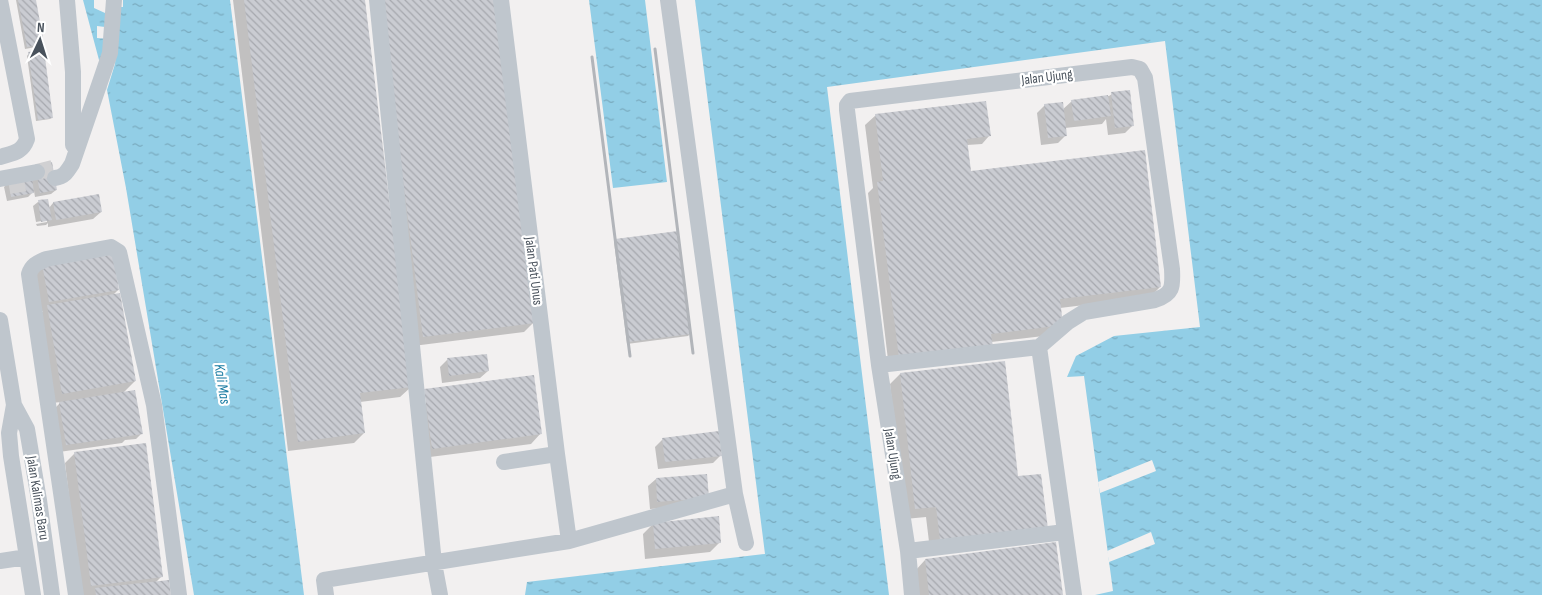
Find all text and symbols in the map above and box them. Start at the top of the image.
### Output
north arrow [15,15,65,65]
text: N [37,19,45,36]
street label: Jalan Ujung [1019,65,1074,89]
street label: Jalan Pati Unus [521,235,547,306]
water label: Kali Mas [209,362,235,406]
street label: Jalan Ujung [880,426,905,481]
street label: Jalan Kalimas Baru [23,454,53,541]

